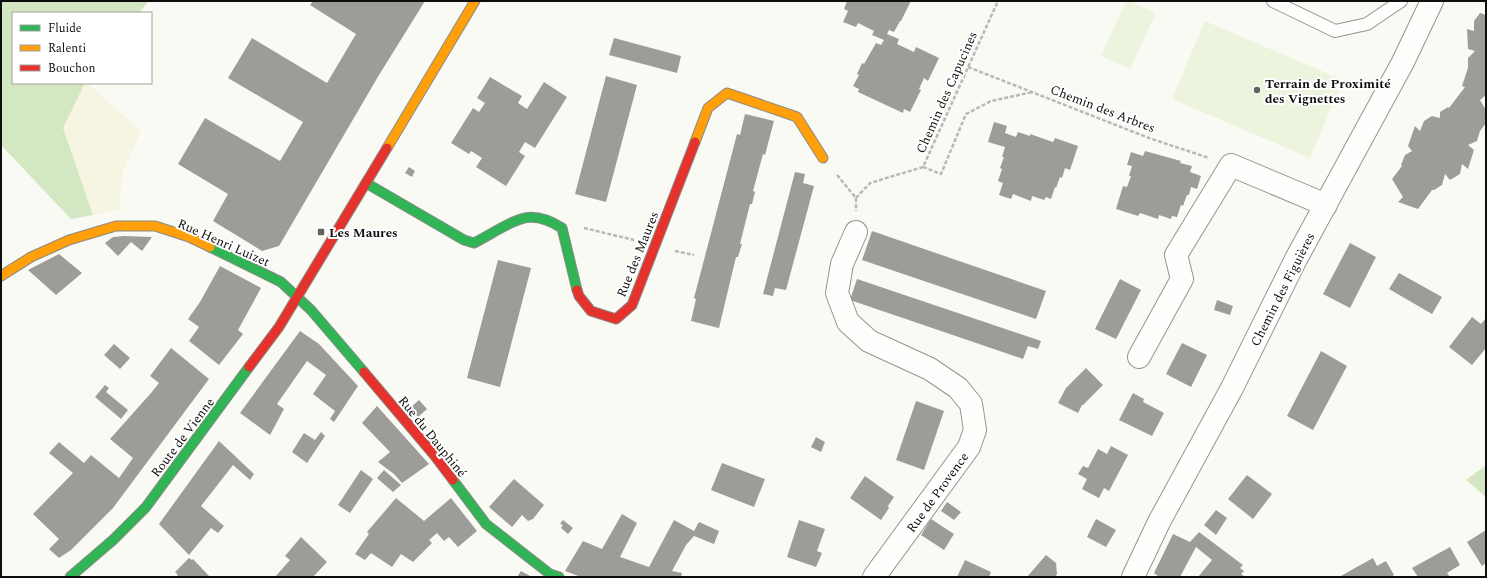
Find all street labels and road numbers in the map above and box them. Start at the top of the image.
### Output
street label: Chemin des Capucines [911,28,983,157]
street label: Chemin des Arbres [1047,80,1158,138]
street label: Rue des Maures [612,208,664,300]
street label: Rue Henri Luizet [174,214,273,272]
street label: Chemin des Figuières [1246,229,1320,350]
street label: Rue du Dauphiné [393,392,471,482]
street label: Route de Vienne [146,394,219,482]
street label: Rue de Provence [902,448,974,537]

